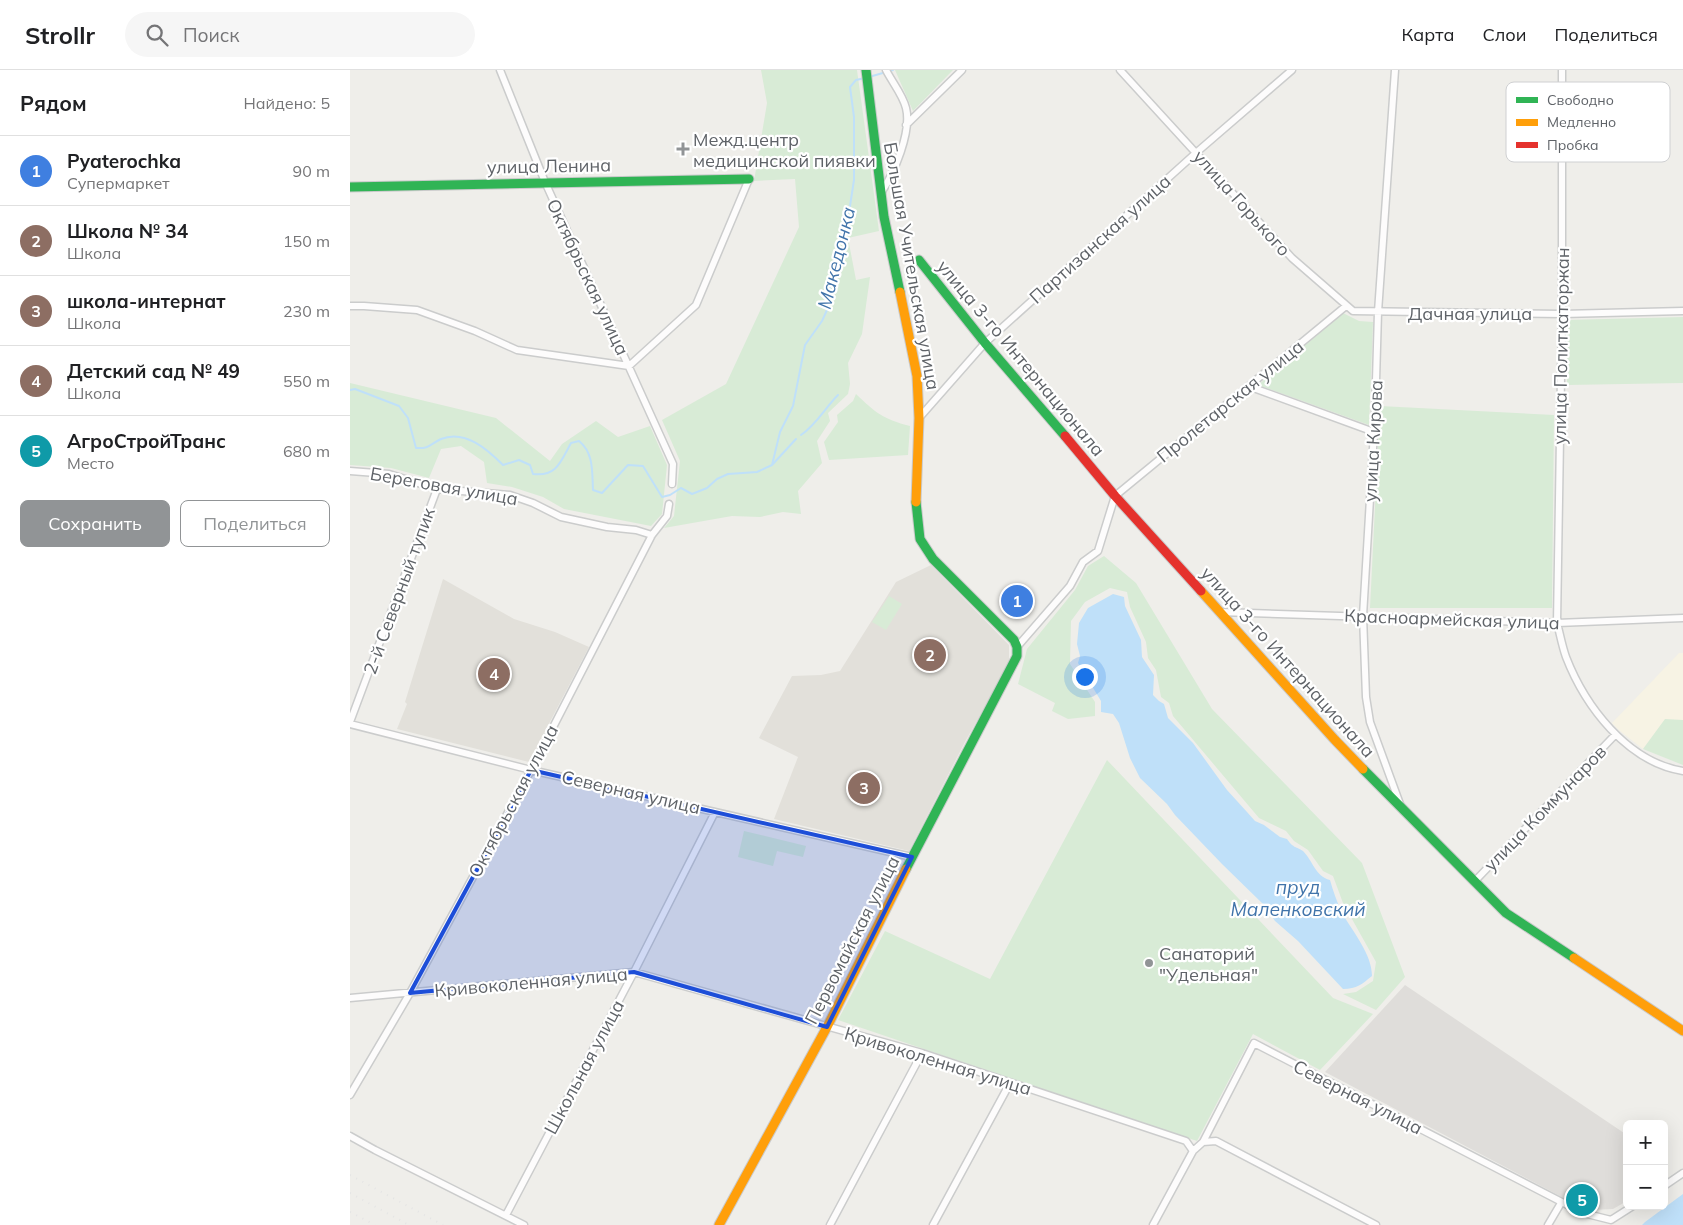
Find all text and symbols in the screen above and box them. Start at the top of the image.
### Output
search box [125,12,475,57]
text: Strollr [25,20,95,50]
icon: search [143,21,171,49]
text: Поиск [183,23,240,47]
text: Карта [1402,23,1454,46]
text: Слои [1482,23,1527,46]
text: Поделиться [1555,23,1658,46]
legend [1506,82,1670,162]
text: Рядом [20,90,87,116]
text: Свободно [1547,91,1614,109]
text: Найдено: 5 [244,93,330,113]
text: Медленно [1547,113,1616,131]
place label: Межд.центр медицинской пиявки [693,128,876,172]
text: Пробка [1547,136,1599,154]
street label: Большая Учительская улица [879,140,945,392]
marker: Межд.центр медицинской пиявки [677,143,689,155]
street label: улица Горького [1188,145,1296,261]
text: Pyaterochka [67,149,181,173]
street label: улица Ленина [487,153,611,179]
text: 1 [31,161,41,181]
text: 90 m [293,161,330,181]
street label: Партизанская улица [1025,169,1175,309]
text: Супермаркет [67,173,170,193]
street label: Октябрьская улица [542,195,634,359]
water label: Македонка [812,204,860,312]
text: Школа № 34 [67,219,188,243]
text: 2 [31,231,41,251]
text: 150 m [283,231,330,251]
text: Школа [67,243,121,263]
street label: улица Политкаторжан [1548,247,1574,445]
street label: улица 3-го Интернационала [932,255,1110,461]
text: школа-интернат [67,289,225,313]
text: 3 [31,301,41,321]
text: 230 m [283,301,330,321]
street label: Дачная улица [1408,302,1532,325]
text: Школа [67,313,121,333]
street label: Пролетарская улица [1152,335,1308,467]
text: Детский сад № 49 [67,359,240,383]
text: 4 [31,371,41,391]
text: 550 m [283,371,330,391]
street label: улица Кирова [1358,379,1388,503]
text: Школа [67,383,121,403]
text: АгроСтройТранс [67,429,226,453]
text: 5 [31,441,41,461]
text: 680 m [283,441,330,461]
text: Место [67,453,114,473]
street label: Береговая улица [368,462,520,510]
button: Сохранить [20,500,170,547]
button: Поделиться [180,500,330,547]
street label: 2-й Северный тупик [358,504,440,677]
street label: улица 3-го Интернационала [1196,562,1380,762]
pin: 1 [1001,582,1033,620]
street label: Красноармейская улица [1344,604,1560,634]
pin: 2 [914,636,946,674]
pin: 4 [478,655,510,693]
your location [1072,664,1098,690]
street label: Октябрьская улица [463,721,563,881]
street label: улица Коммунаров [1479,740,1611,876]
street label: Северная улица [559,765,703,819]
pin: 3 [848,769,880,807]
street label: Первомайская улица [800,852,904,1028]
water label: пруд Маленковский [1230,875,1366,921]
place label: Санаторий "Удельная" [1159,942,1258,986]
marker: Санаторий "Удельная" [1143,957,1155,969]
street label: Кривоколенная улица [433,962,629,1002]
street label: Школьная улица [539,996,629,1138]
street label: Кривоколенная улица [842,1022,1034,1100]
street label: Северная улица [1290,1055,1426,1139]
map controls [1623,1120,1668,1210]
button: + [1623,1120,1668,1165]
button: − [1623,1165,1668,1210]
pin: 5 [1566,1181,1598,1219]

